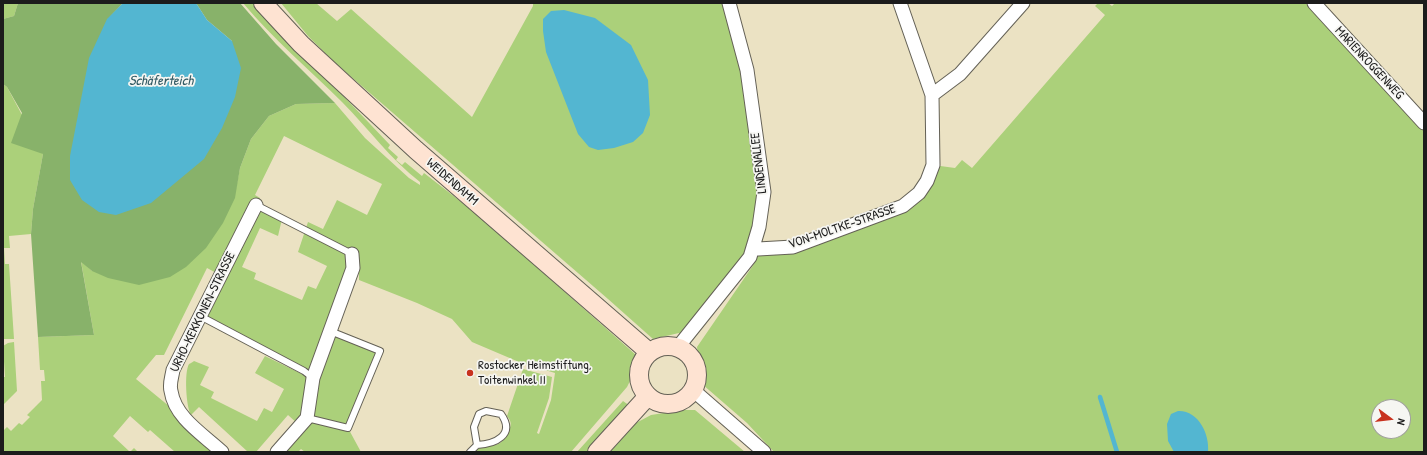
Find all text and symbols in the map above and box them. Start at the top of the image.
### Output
street label: MARIENROGGENWEG [1331,23,1407,103]
water label: Schäferteich [129,73,193,89]
street label: LINDENALLEE [748,132,770,194]
street label: WEIDENDAMM [423,155,481,209]
street label: VON-MOLTKE-STRASSE [786,201,898,253]
street label: URHO-KEKKONEN-STRASSE [167,249,239,375]
place label: Rostocker Heimstiftung, Toitenwinkel II [478,358,591,389]
marker: Rostocker Heimstiftung, Toitenwinkel II [465,368,475,378]
north arrow [1371,399,1411,439]
text: N [1394,417,1409,426]

